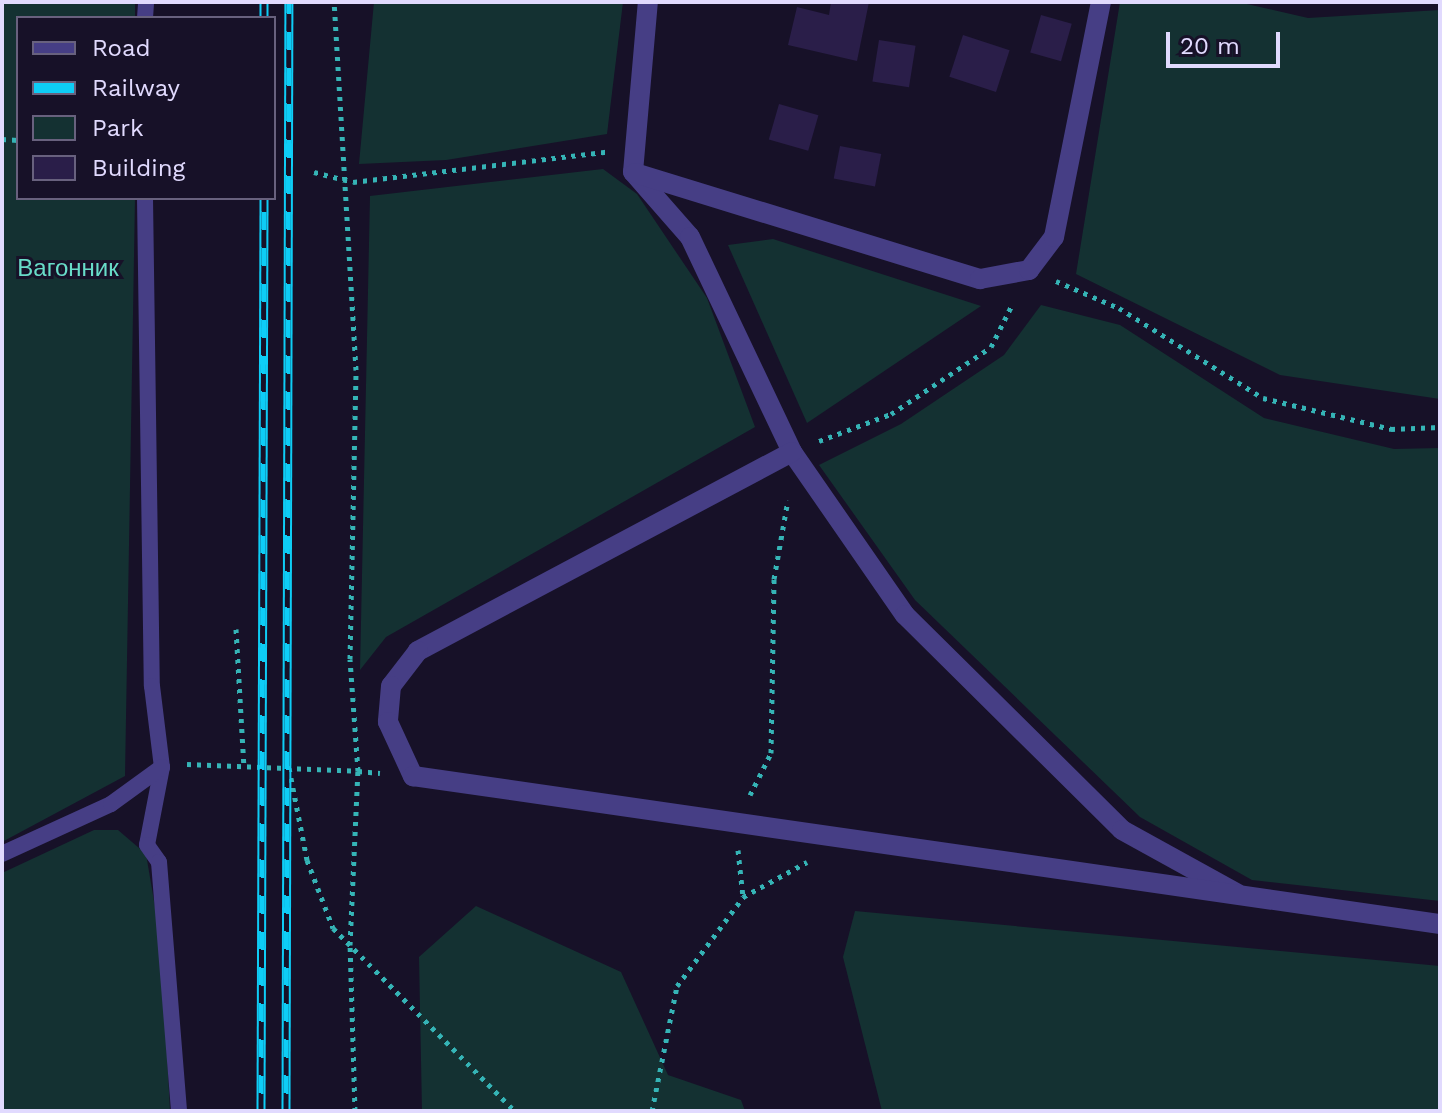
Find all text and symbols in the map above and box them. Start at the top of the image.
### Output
legend [16,16,276,200]
scale bar [1170,16,1284,66]
text: 20 m [1180,32,1240,60]
text: Road [92,34,151,62]
text: Railway [92,74,180,102]
text: Park [92,114,144,142]
text: Building [92,154,185,182]
park label: Вагонник [17,255,119,283]

